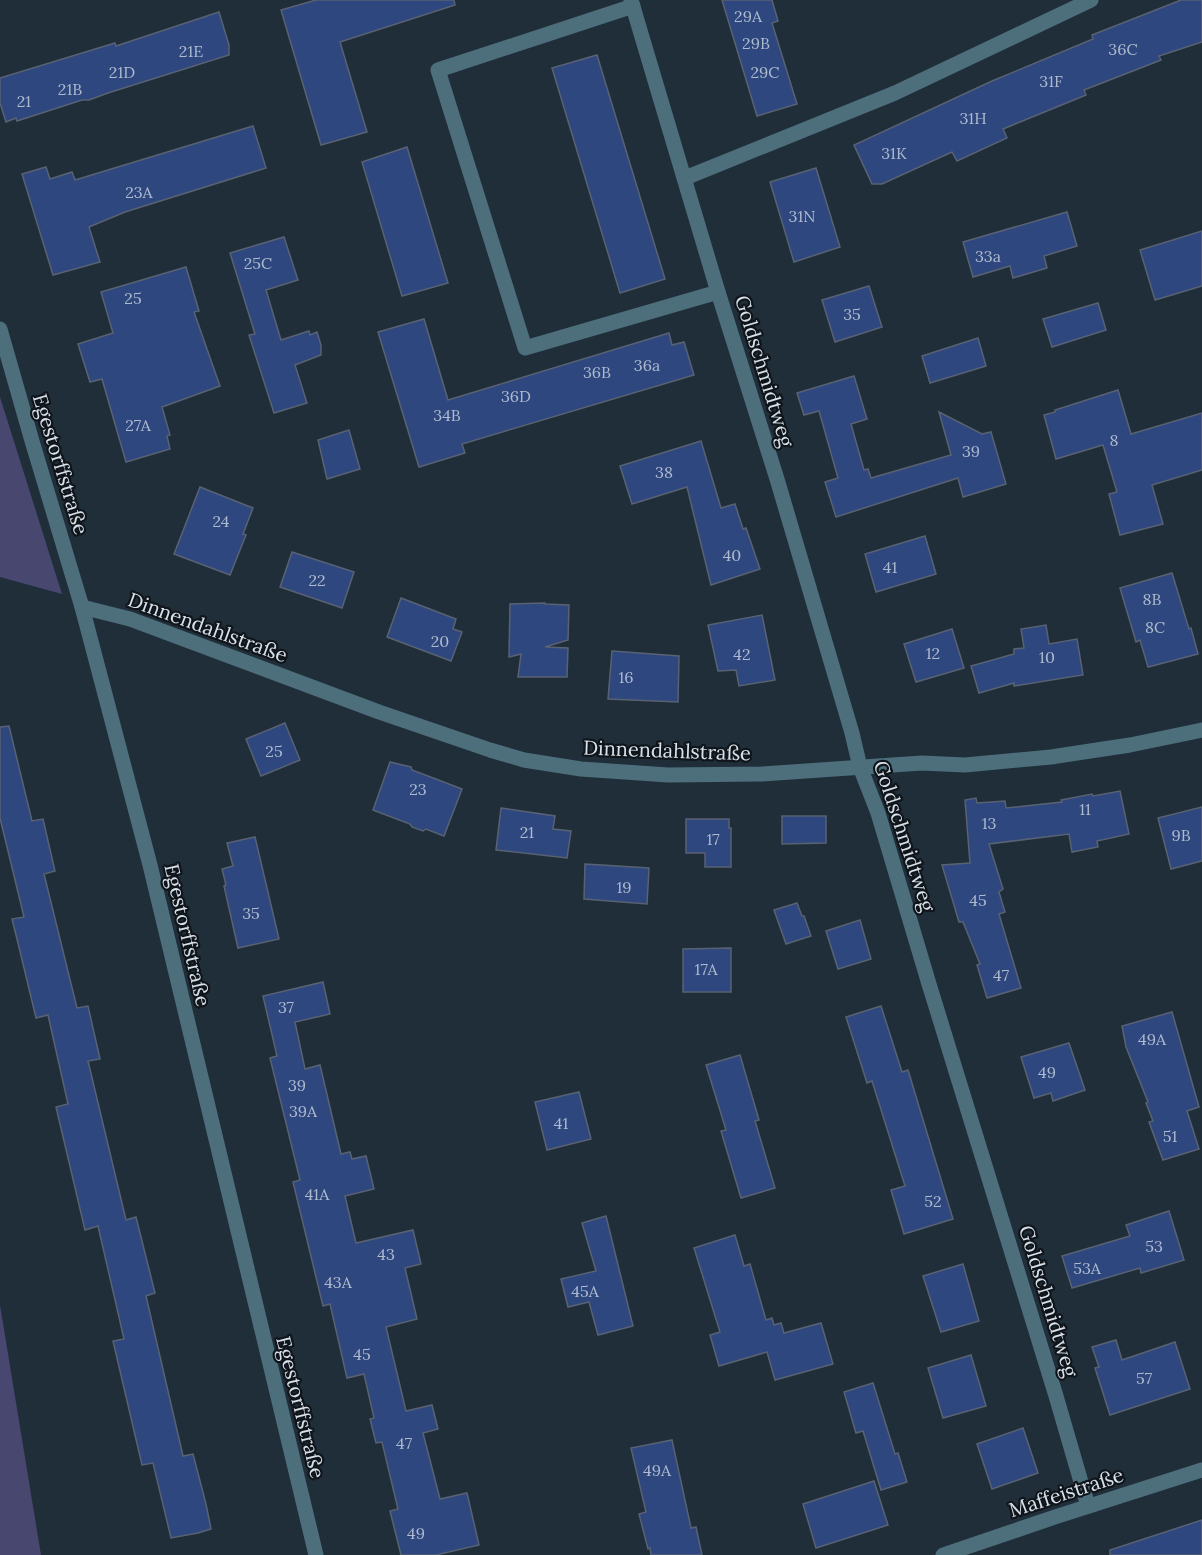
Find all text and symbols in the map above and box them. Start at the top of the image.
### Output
house number: 29A [734,6,763,26]
house number: 29B [742,33,770,53]
house number: 36C [1108,39,1138,59]
house number: 21E [179,41,203,61]
house number: 21D [109,62,135,82]
house number: 29C [750,62,780,82]
house number: 31F [1039,71,1063,91]
house number: 21B [58,79,82,99]
house number: 21 [17,91,31,111]
house number: 31H [959,108,987,128]
house number: 31K [881,143,907,163]
house number: 23A [125,182,154,202]
house number: 31N [789,206,815,226]
house number: 33a [975,246,1001,266]
house number: 25C [244,253,272,273]
house number: 25 [124,288,142,308]
street label: Goldschmidtweg [730,292,800,451]
house number: 35 [843,304,861,324]
house number: 36a [634,355,660,375]
house number: 36B [583,362,611,382]
house number: 36D [501,386,531,406]
street label: Egestorffstraße [28,391,94,537]
house number: 34B [433,405,461,425]
house number: 27A [125,415,152,435]
house number: 8 [1110,430,1119,450]
house number: 39 [962,441,980,461]
house number: 38 [655,462,673,482]
house number: 24 [213,511,230,531]
house number: 40 [723,545,741,565]
house number: 41 [883,557,897,577]
house number: 22 [308,570,326,590]
street label: Dinnendahlstraße [125,587,291,667]
house number: 8B [1143,589,1162,609]
house number: 8C [1145,617,1165,637]
house number: 20 [431,631,449,651]
house number: 12 [926,643,940,663]
house number: 42 [733,644,751,664]
house number: 10 [1039,647,1055,667]
house number: 16 [618,667,634,687]
street label: Dinnendahlstraße [583,735,751,765]
house number: 25 [265,741,283,761]
street label: Goldschmidtweg [869,757,941,916]
house number: 23 [409,779,427,799]
house number: 11 [1079,799,1091,819]
house number: 13 [982,813,996,833]
house number: 21 [520,822,534,842]
house number: 9B [1171,825,1191,845]
house number: 17 [706,829,720,849]
street label: Egestorffstraße [159,861,217,1009]
house number: 19 [616,877,632,897]
house number: 45 [969,890,987,910]
house number: 35 [242,903,260,923]
house number: 17A [695,959,718,979]
house number: 47 [993,965,1010,985]
house number: 37 [278,997,295,1017]
house number: 49A [1138,1029,1167,1049]
house number: 49 [1038,1062,1056,1082]
house number: 39 [288,1075,306,1095]
house number: 39A [289,1101,318,1121]
house number: 41 [554,1113,568,1133]
house number: 51 [1163,1126,1177,1146]
house number: 41A [305,1184,330,1204]
house number: 52 [924,1191,942,1211]
street label: Goldschmidtweg [1014,1222,1084,1381]
house number: 53 [1145,1236,1163,1256]
house number: 43 [377,1244,395,1264]
house number: 53A [1073,1258,1102,1278]
house number: 43A [324,1272,353,1292]
house number: 45A [571,1281,600,1301]
street label: Egestorffstraße [271,1333,331,1481]
house number: 45 [353,1344,371,1364]
house number: 57 [1136,1368,1153,1388]
house number: 47 [396,1433,413,1453]
house number: 49A [643,1460,672,1480]
street label: Maffeistraße [1006,1462,1127,1522]
house number: 49 [407,1523,425,1543]

